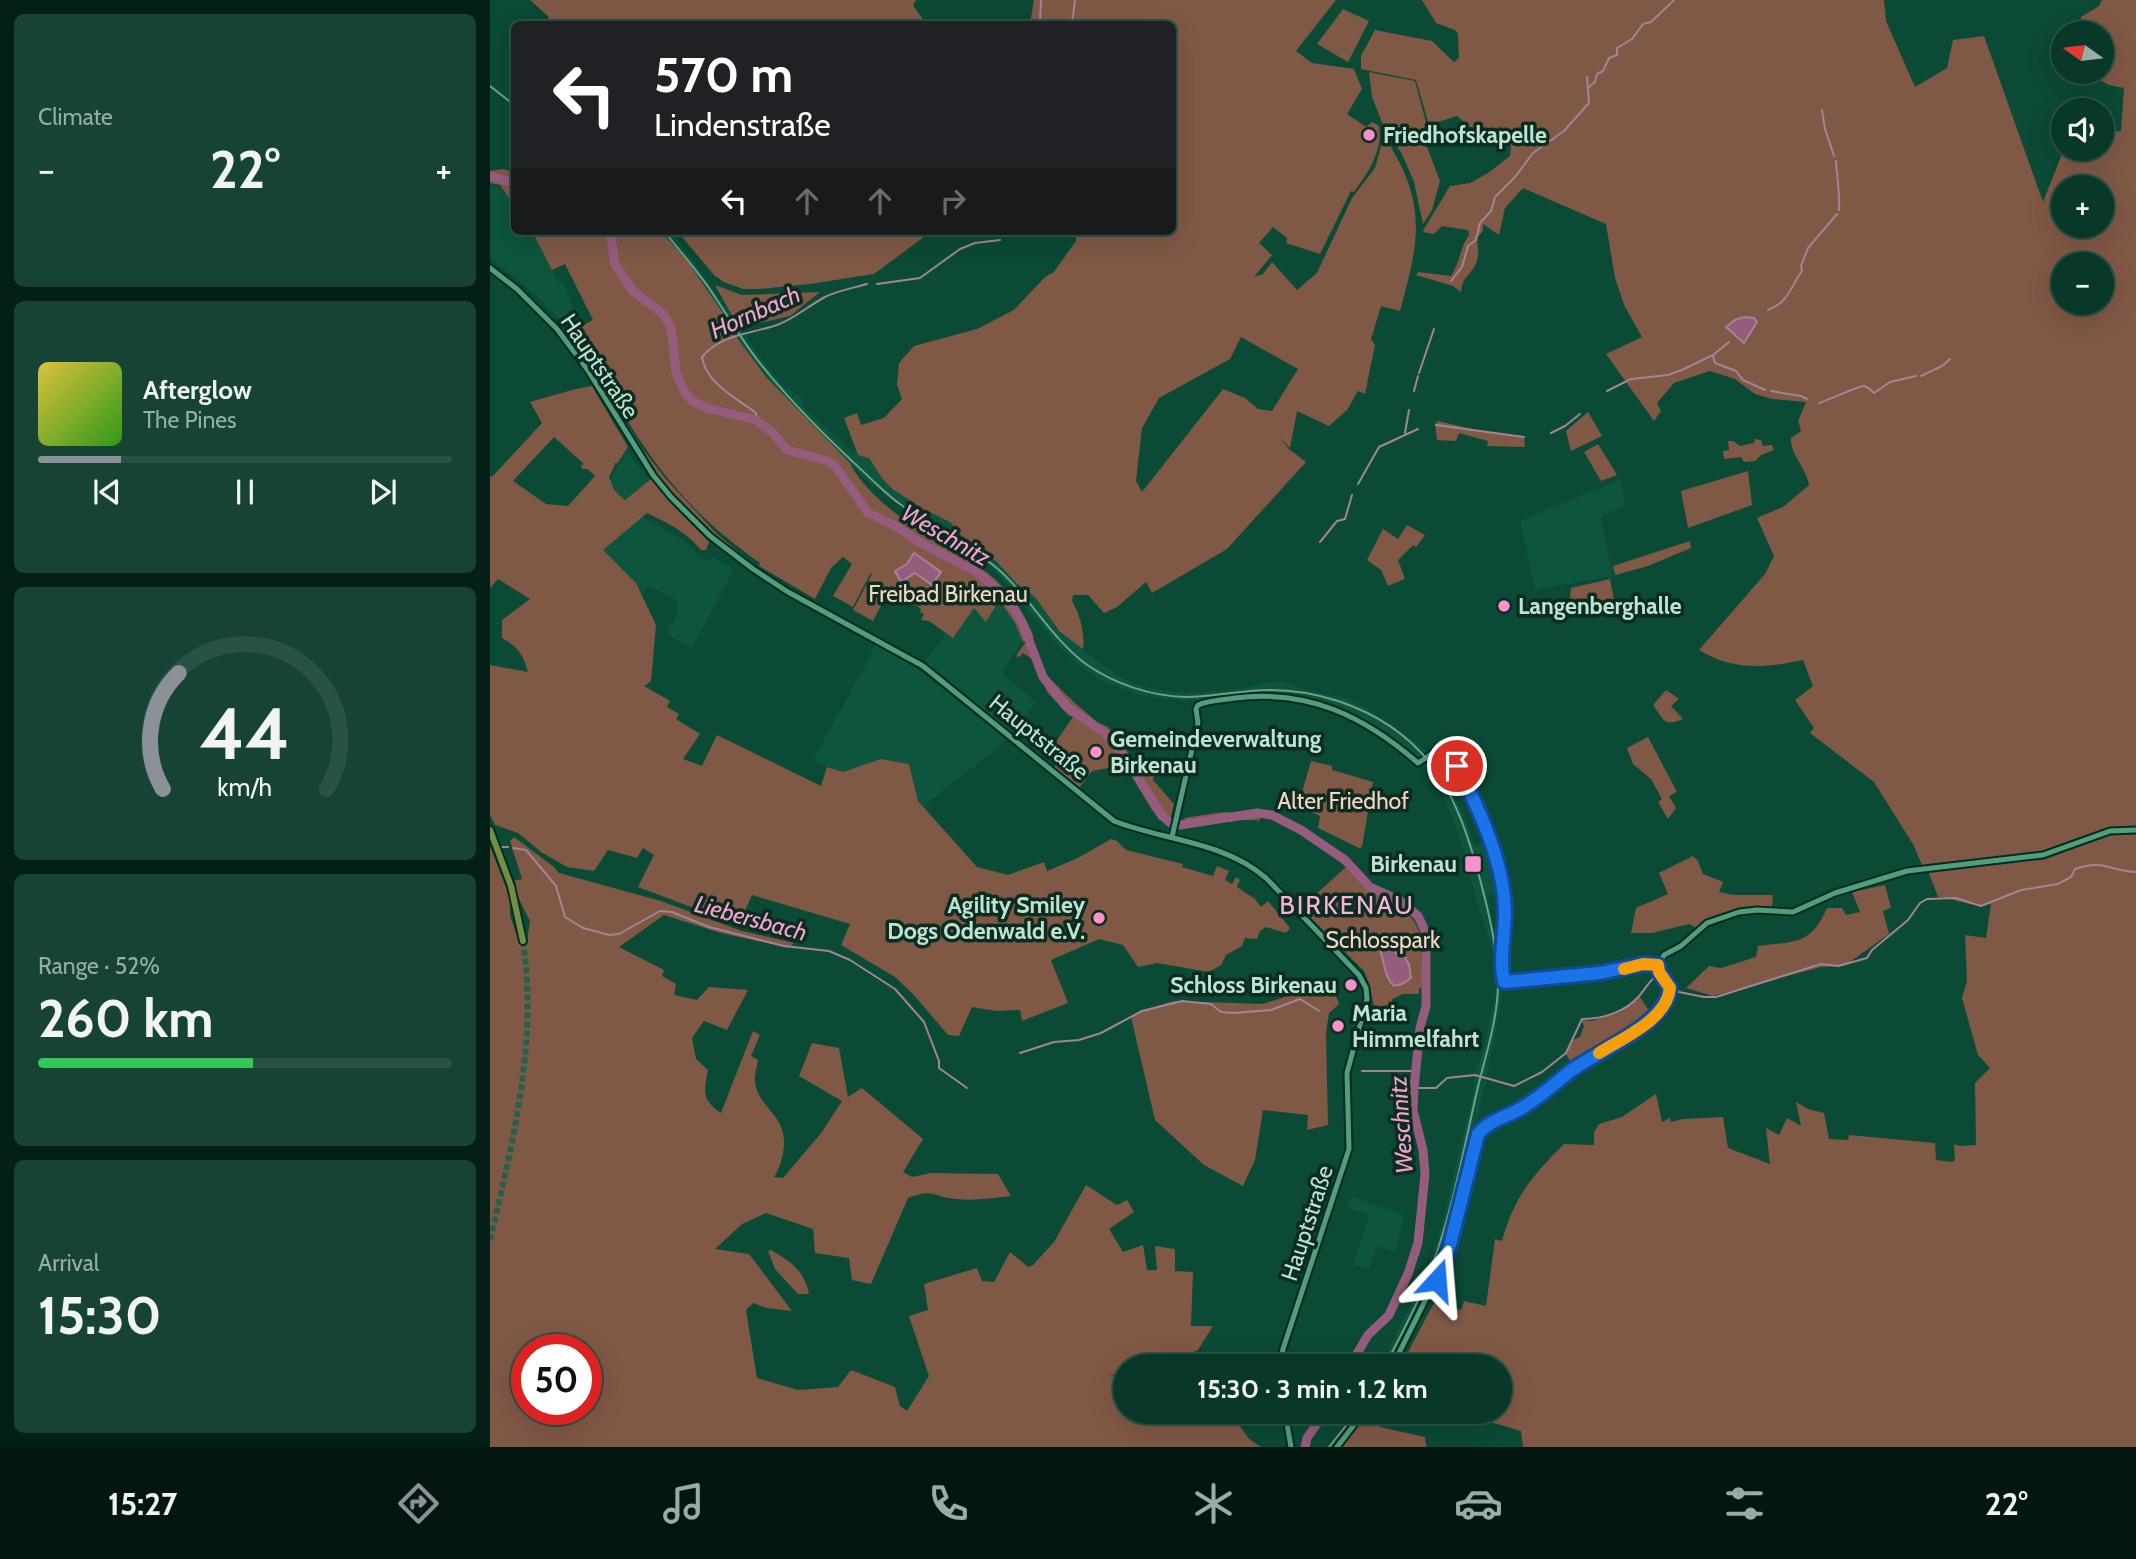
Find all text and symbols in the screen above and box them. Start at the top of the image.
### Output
north arrow [2051,21,2114,84]
map controls [2051,21,2114,315]
text: 570 m [654,45,793,104]
icon: left [539,49,630,140]
button: sound [2051,98,2114,161]
text: Climate [38,103,113,131]
text: Lindenstraße [654,105,831,144]
place label: Friedhofskapelle [1383,121,1547,149]
marker: Friedhofskapelle [1361,127,1377,143]
text: 22° [210,138,280,201]
text: − [38,146,55,193]
text: + [435,146,452,193]
button: + [2051,175,2114,238]
icon: left [715,182,753,220]
icon: ahead [788,182,826,220]
icon: ahead [861,182,899,220]
icon: right [934,182,972,220]
button: − [2051,252,2114,315]
water label: Hornbach [705,279,805,345]
street label: Hauptstraße [555,308,645,424]
text: Afterglow [143,374,252,406]
text: The Pines [143,406,237,434]
icon: previous [88,473,126,511]
icon: pause [226,473,264,511]
icon: next [364,473,402,511]
water label: Weschnitz [896,498,996,572]
park label: Freibad Birkenau [868,580,1028,608]
place label: Langenberghalle [1518,592,1682,620]
marker: Langenberghalle [1496,598,1512,614]
street label: Hauptstraße [984,688,1095,786]
text: 44 [200,690,290,778]
place label: Gemeindeverwaltung Birkenau [1110,725,1322,779]
pin [1427,736,1487,796]
marker: Gemeindeverwaltung Birkenau [1088,744,1104,760]
icon: arrive [1438,747,1476,785]
text: km/h [218,772,272,802]
park label: Alter Friedhof [1277,787,1409,815]
place label: Birkenau [1370,850,1457,878]
marker: Birkenau [1463,854,1483,874]
water label: Liebersbach [692,889,810,947]
district label: BIRKENAU [1279,889,1415,921]
place label: Agility Smiley Dogs Odenwald e.V. [887,891,1086,945]
marker: Agility Smiley Dogs Odenwald e.V. [1091,910,1107,926]
park label: Schlosspark [1326,926,1441,954]
text: Range · 52% [38,952,160,980]
place label: Schloss Birkenau [1170,971,1337,999]
marker: Schloss Birkenau [1343,977,1359,993]
text: 260 km [38,987,214,1050]
place label: Maria Himmelfahrt [1352,999,1479,1053]
marker: Maria Himmelfahrt [1330,1018,1346,1034]
water label: Weschnitz [1383,1074,1419,1175]
street label: Hauptstraße [1275,1161,1339,1284]
position arrow [1400,1243,1474,1317]
text: Arrival [38,1249,99,1277]
text: 15:30 [38,1284,161,1347]
speed limit sign: 50 [511,1334,602,1425]
text: 15:30 · 3 min · 1.2 km [1197,1373,1428,1405]
icon: directions [394,1479,443,1528]
icon: music [659,1479,708,1528]
icon: phone [924,1479,973,1528]
icon: climate [1189,1479,1238,1528]
icon: car [1454,1479,1503,1528]
icon: filters [1720,1479,1769,1528]
text: 15:27 [108,1484,177,1523]
text: 22° [1985,1484,2028,1523]

